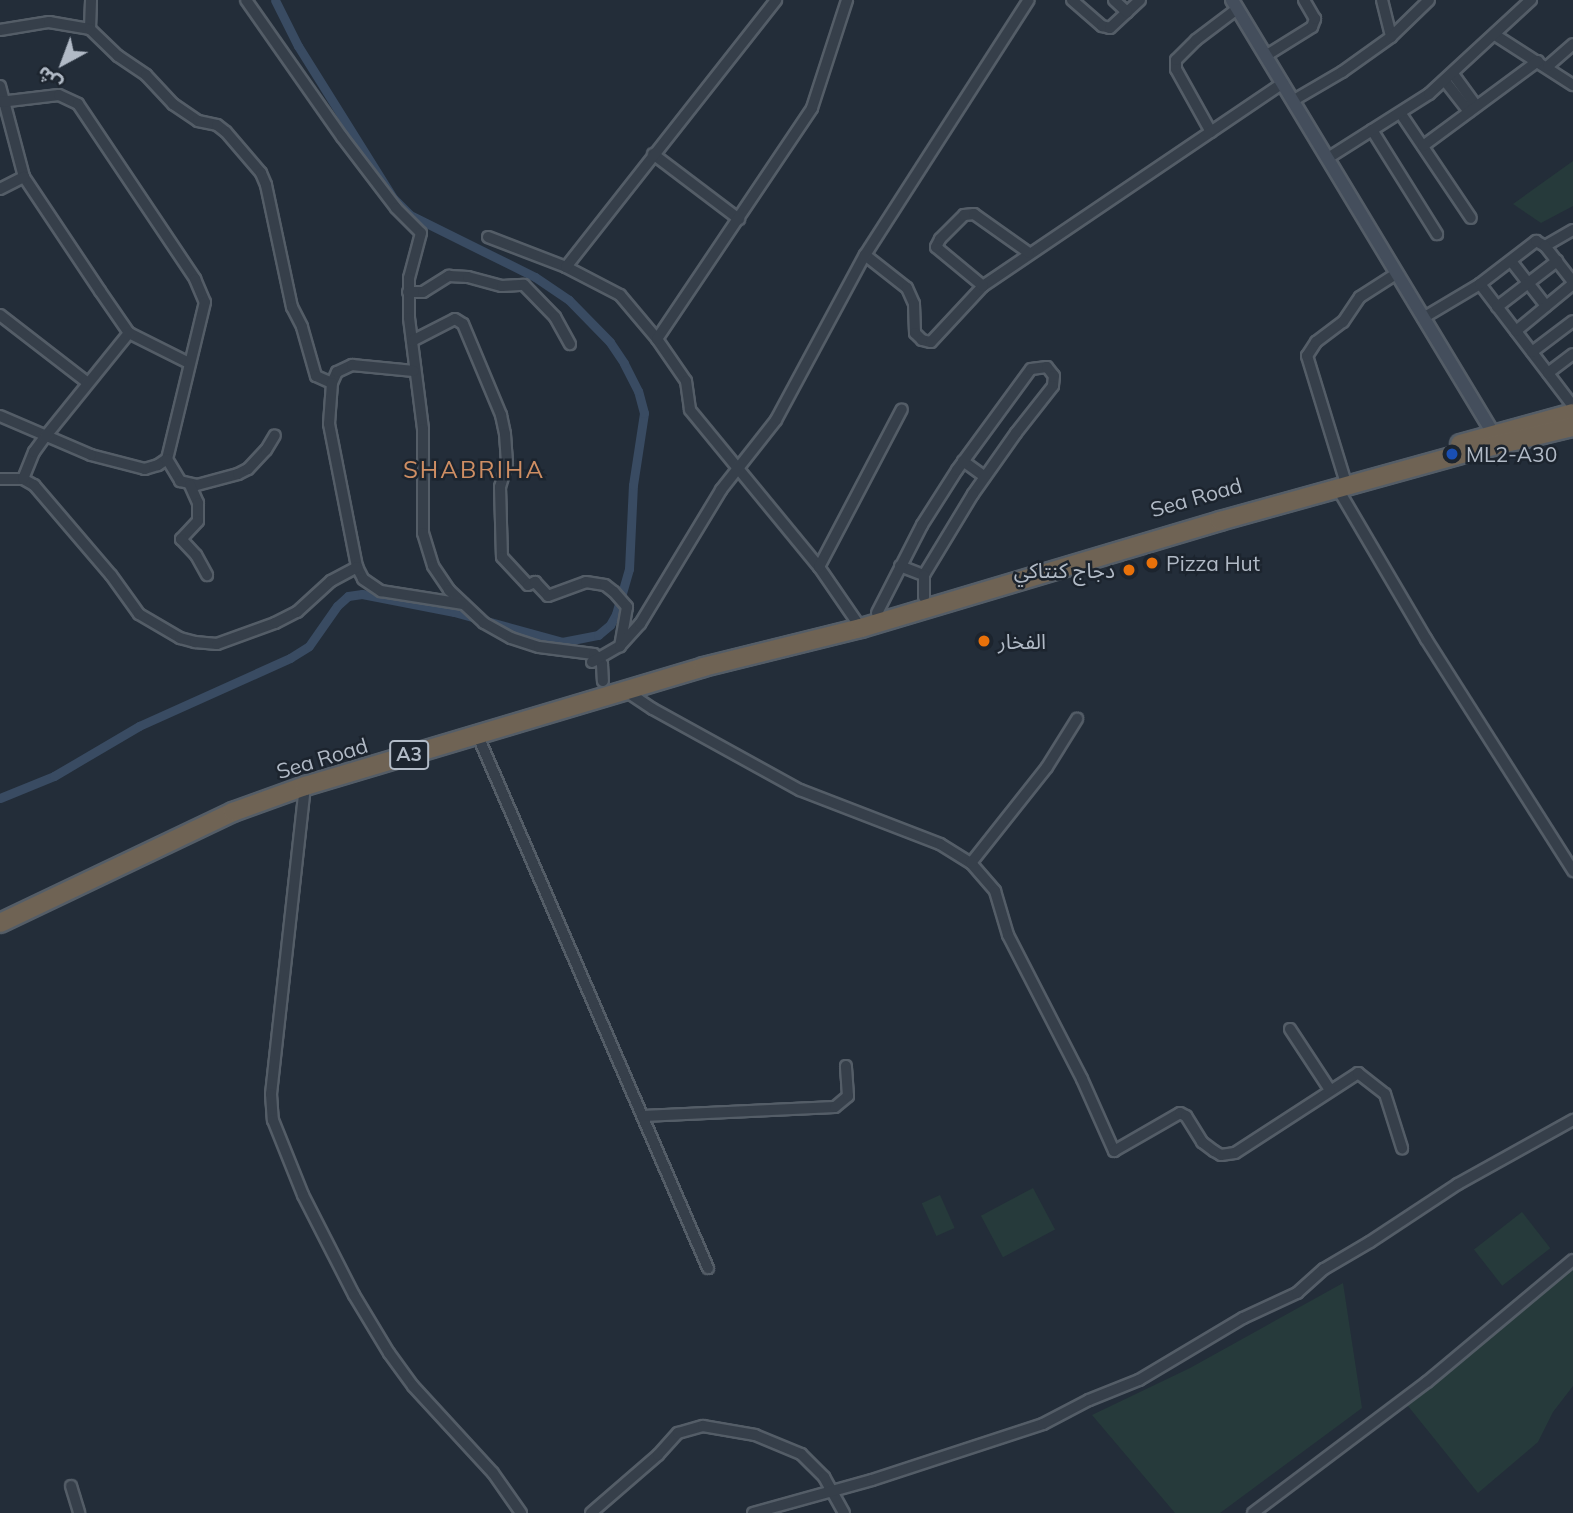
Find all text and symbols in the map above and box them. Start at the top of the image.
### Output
north arrow [28,28,98,98]
text: ش [32,61,67,96]
place label: ML2-A30 [1466,441,1557,467]
marker: ML2-A30 [1444,446,1460,462]
district label: SHABRIHA [404,456,544,484]
street label: Sea Road [1147,472,1245,522]
place label: Pizza Hut [1166,550,1260,576]
marker: Pizza Hut [1144,555,1160,571]
place label: دجاج كنتاكي [1014,557,1115,583]
marker: دجاج كنتاكي [1121,562,1137,578]
place label: الفخار [998,628,1046,654]
marker: الفخار [976,633,992,649]
street label: Sea Road [273,732,371,784]
road number: A3 [388,740,430,770]

